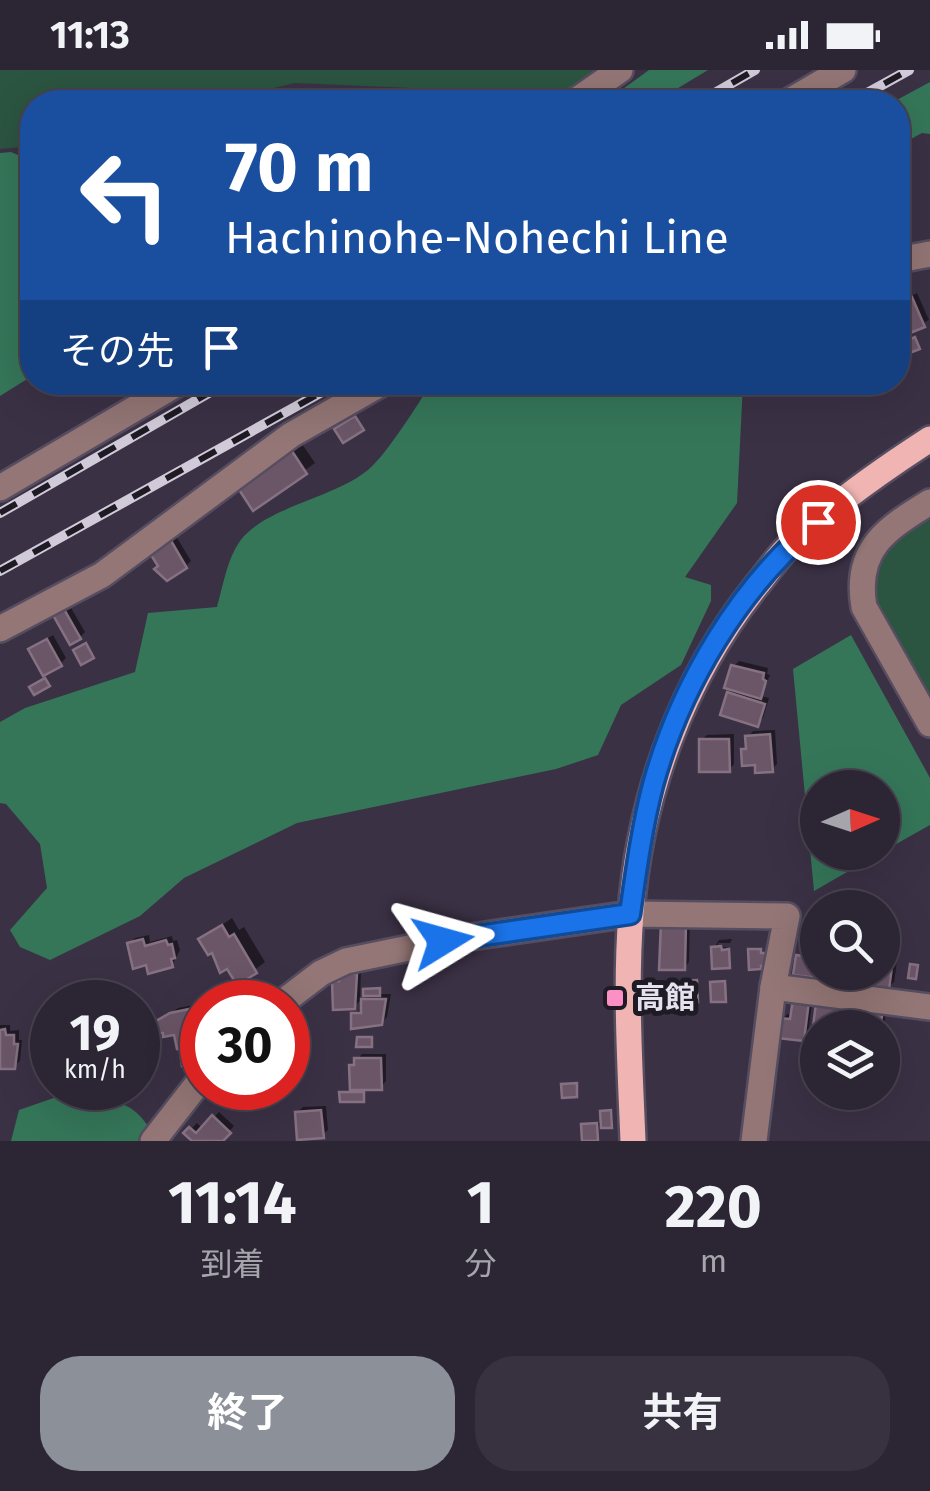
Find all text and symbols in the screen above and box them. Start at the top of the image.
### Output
text: 11:13 [50,12,130,58]
text: 70 m [225,126,374,210]
icon: left [60,130,190,260]
text: Hachinohe-Nohechi Line [225,211,729,265]
icon: arrive [194,320,249,375]
text: その先 [60,328,174,374]
pin [776,480,861,565]
icon: arrive [791,495,846,550]
north arrow [800,770,900,870]
map controls [800,770,900,1110]
position arrow [391,889,495,993]
button: search [800,890,900,990]
speed limit sign: 30 [180,980,310,1110]
place label: 高館 [635,980,695,1016]
marker: 高館 [604,987,626,1009]
text: 19 [69,1003,121,1063]
button: layers [800,1010,900,1110]
text: km/h [64,1055,126,1085]
text: 11:14 [168,1167,297,1239]
text: 1 [467,1167,495,1239]
text: 220 [665,1171,762,1243]
text: m [700,1242,727,1280]
text: 到着 [200,1245,264,1283]
text: 分 [465,1245,497,1283]
button: 終了 [40,1356,455,1471]
button: 共有 [475,1356,890,1471]

